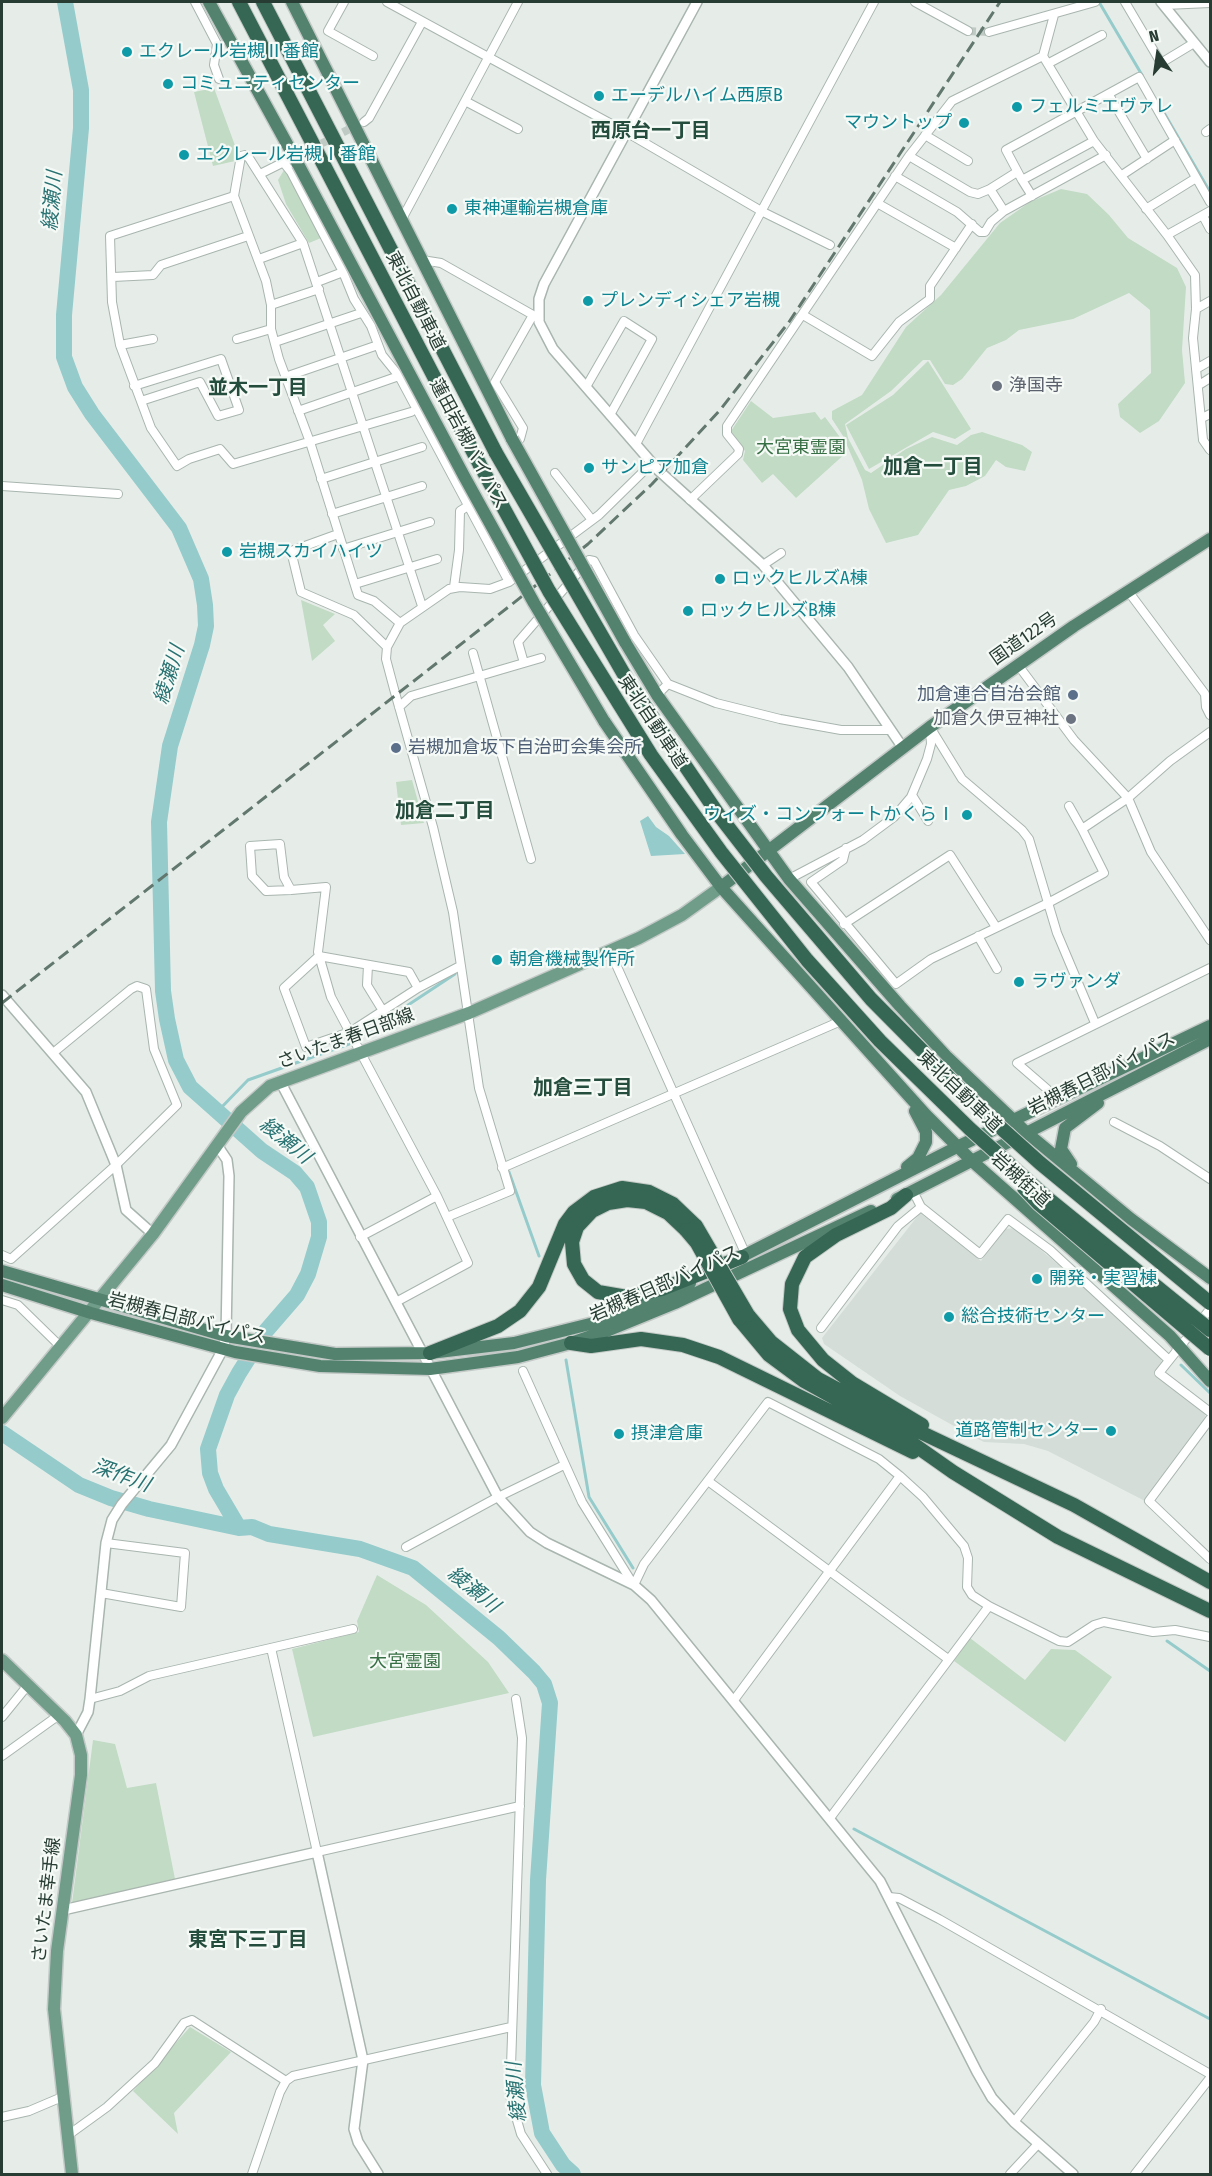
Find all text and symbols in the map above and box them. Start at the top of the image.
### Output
north arrow [1128,24,1188,84]
text: N [1147,26,1161,46]
place label: エクレール岩槻Ⅱ番館 [139,41,319,63]
marker: エクレール岩槻Ⅱ番館 [120,45,134,59]
place label: コミュニティセンター [180,73,360,95]
marker: コミュニティセンター [161,77,175,91]
place label: エーデルハイム西原B [611,85,783,107]
marker: エーデルハイム西原B [592,89,606,103]
place label: フェルミエヴァレ [1029,96,1173,118]
marker: フェルミエヴァレ [1010,100,1024,114]
place label: マウントップ [844,112,952,134]
marker: マウントップ [957,116,971,130]
district label: 西原台一丁目 [591,119,711,143]
place label: エクレール岩槻Ⅰ番館 [196,144,376,166]
marker: エクレール岩槻Ⅰ番館 [177,148,191,162]
water label: 綾瀬川 [38,170,68,232]
place label: 東神運輸岩槻倉庫 [464,198,608,220]
marker: 東神運輸岩槻倉庫 [445,202,459,216]
street label: 東北自動車道 [381,248,449,354]
place label: プレンディシェア岩槻 [600,290,780,312]
marker: プレンディシェア岩槻 [581,294,595,308]
street label: 蓮田岩槻バイパス [425,375,511,513]
place label: 浄国寺 [1009,375,1063,397]
district label: 並木一丁目 [208,376,308,400]
marker: 浄国寺 [990,379,1004,393]
park label: 大宮東霊園 [756,437,846,459]
district label: 加倉一丁目 [883,455,983,479]
place label: サンピア加倉 [601,457,709,479]
marker: サンピア加倉 [582,461,596,475]
place label: 岩槻スカイハイツ [239,541,383,563]
marker: 岩槻スカイハイツ [220,545,234,559]
place label: ロックヒルズA棟 [732,568,867,590]
marker: ロックヒルズA棟 [713,572,727,586]
place label: ロックヒルズB棟 [700,600,836,622]
marker: ロックヒルズB棟 [681,604,695,618]
street label: 国道122号 [986,608,1062,670]
water label: 綾瀬川 [150,643,190,707]
street label: 東北自動車道 [613,671,691,773]
place label: 加倉連合自治会館 [917,684,1061,706]
marker: 加倉連合自治会館 [1066,688,1080,702]
place label: 加倉久伊豆神社 [933,708,1059,730]
marker: 加倉久伊豆神社 [1064,712,1078,726]
place label: 岩槻加倉坂下自治町会集会所 [408,737,642,759]
marker: 岩槻加倉坂下自治町会集会所 [389,741,403,755]
district label: 加倉二丁目 [395,799,495,823]
place label: ウィズ・コンフォートかくらⅠ [703,804,955,826]
marker: ウィズ・コンフォートかくらⅠ [960,808,974,822]
place label: 朝倉機械製作所 [509,949,635,971]
marker: 朝倉機械製作所 [490,953,504,967]
place label: ラヴァンダ [1031,971,1121,993]
marker: ラヴァンダ [1012,975,1026,989]
street label: さいたま春日部線 [275,1004,417,1074]
street label: 岩槻春日部バイパス [1025,1028,1179,1120]
street label: 東北自動車道 [913,1047,1005,1137]
district label: 加倉三丁目 [533,1076,633,1100]
water label: 綾瀬川 [254,1113,316,1169]
street label: 岩槻街道 [986,1148,1054,1212]
street label: 岩槻春日部バイパス [587,1241,743,1327]
place label: 開発・実習棟 [1049,1268,1157,1290]
marker: 開発・実習棟 [1030,1272,1044,1286]
street label: 岩槻春日部バイパス [106,1289,268,1349]
place label: 総合技術センター [961,1306,1105,1328]
marker: 総合技術センター [942,1310,956,1324]
place label: 道路管制センター [955,1420,1099,1442]
place label: 摂津倉庫 [631,1423,703,1445]
marker: 道路管制センター [1104,1424,1118,1438]
marker: 摂津倉庫 [612,1427,626,1441]
water label: 深作川 [89,1454,153,1498]
water label: 綾瀬川 [442,1562,504,1618]
park label: 大宮霊園 [369,1651,441,1673]
street label: さいたま幸手線 [29,1836,65,1964]
district label: 東宮下三丁目 [188,1928,308,1952]
water label: 綾瀬川 [502,2061,532,2123]

